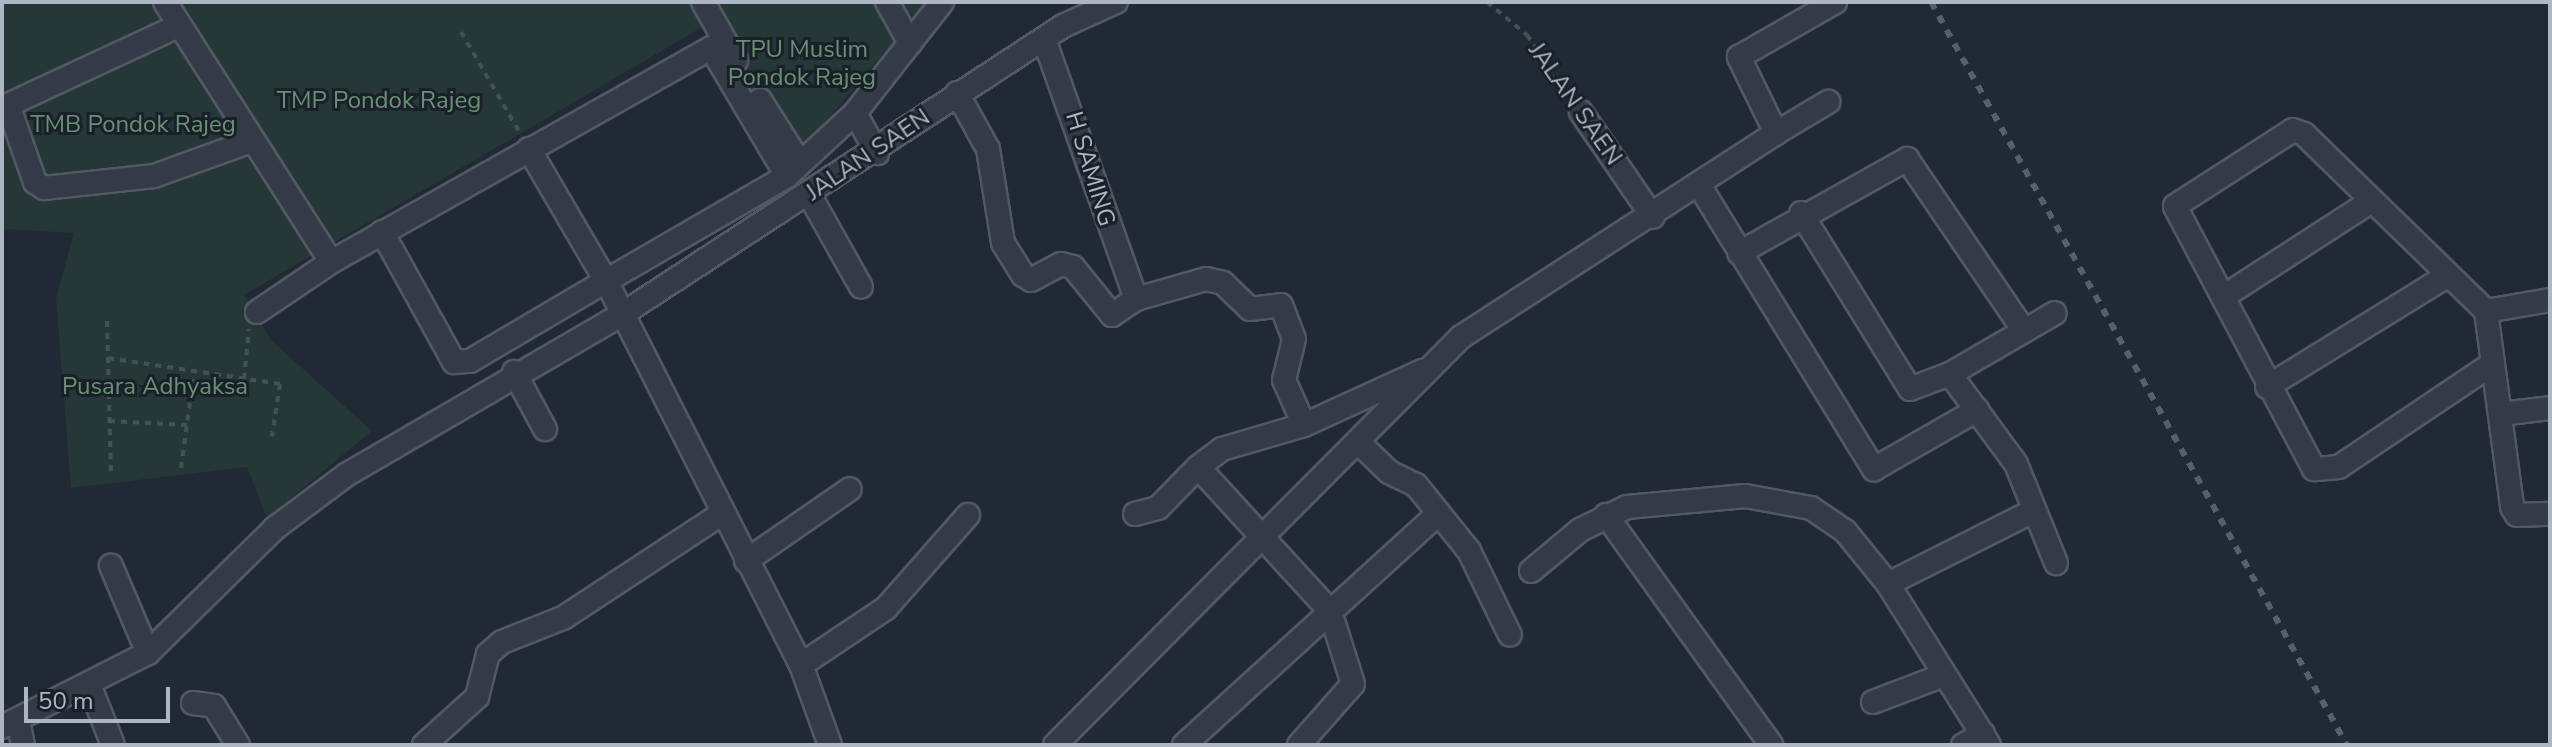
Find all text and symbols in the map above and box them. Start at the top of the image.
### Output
park label: TPU Muslim Pondok Rajeg [728,36,876,92]
street label: JALAN SAEN [1522,37,1628,171]
park label: TMP Pondok Rajeg [277,87,481,115]
street label: JALAN SAEN [801,103,935,207]
street label: H SAMING [1059,108,1121,230]
park label: TMB Pondok Rajeg [30,111,236,139]
park label: Pusara Adhyaksa [62,373,248,401]
scale bar [28,671,174,721]
text: 50 m [38,685,94,717]

